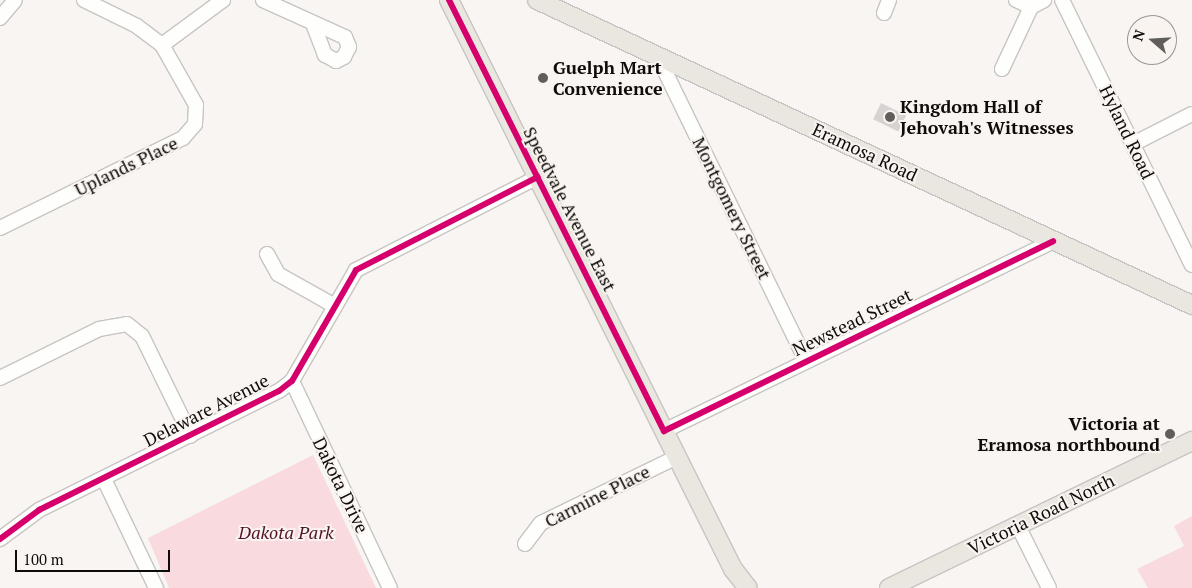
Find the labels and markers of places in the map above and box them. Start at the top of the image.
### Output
place label: Guelph Mart Convenience [553,57,663,100]
marker: Guelph Mart Convenience [537,72,549,84]
place label: Kingdom Hall of Jehovah's Witnesses [900,96,1074,138]
marker: Kingdom Hall of Jehovah's Witnesses [884,111,896,123]
place label: Victoria at Eramosa northbound [977,413,1160,456]
marker: Victoria at Eramosa northbound [1164,428,1176,440]

